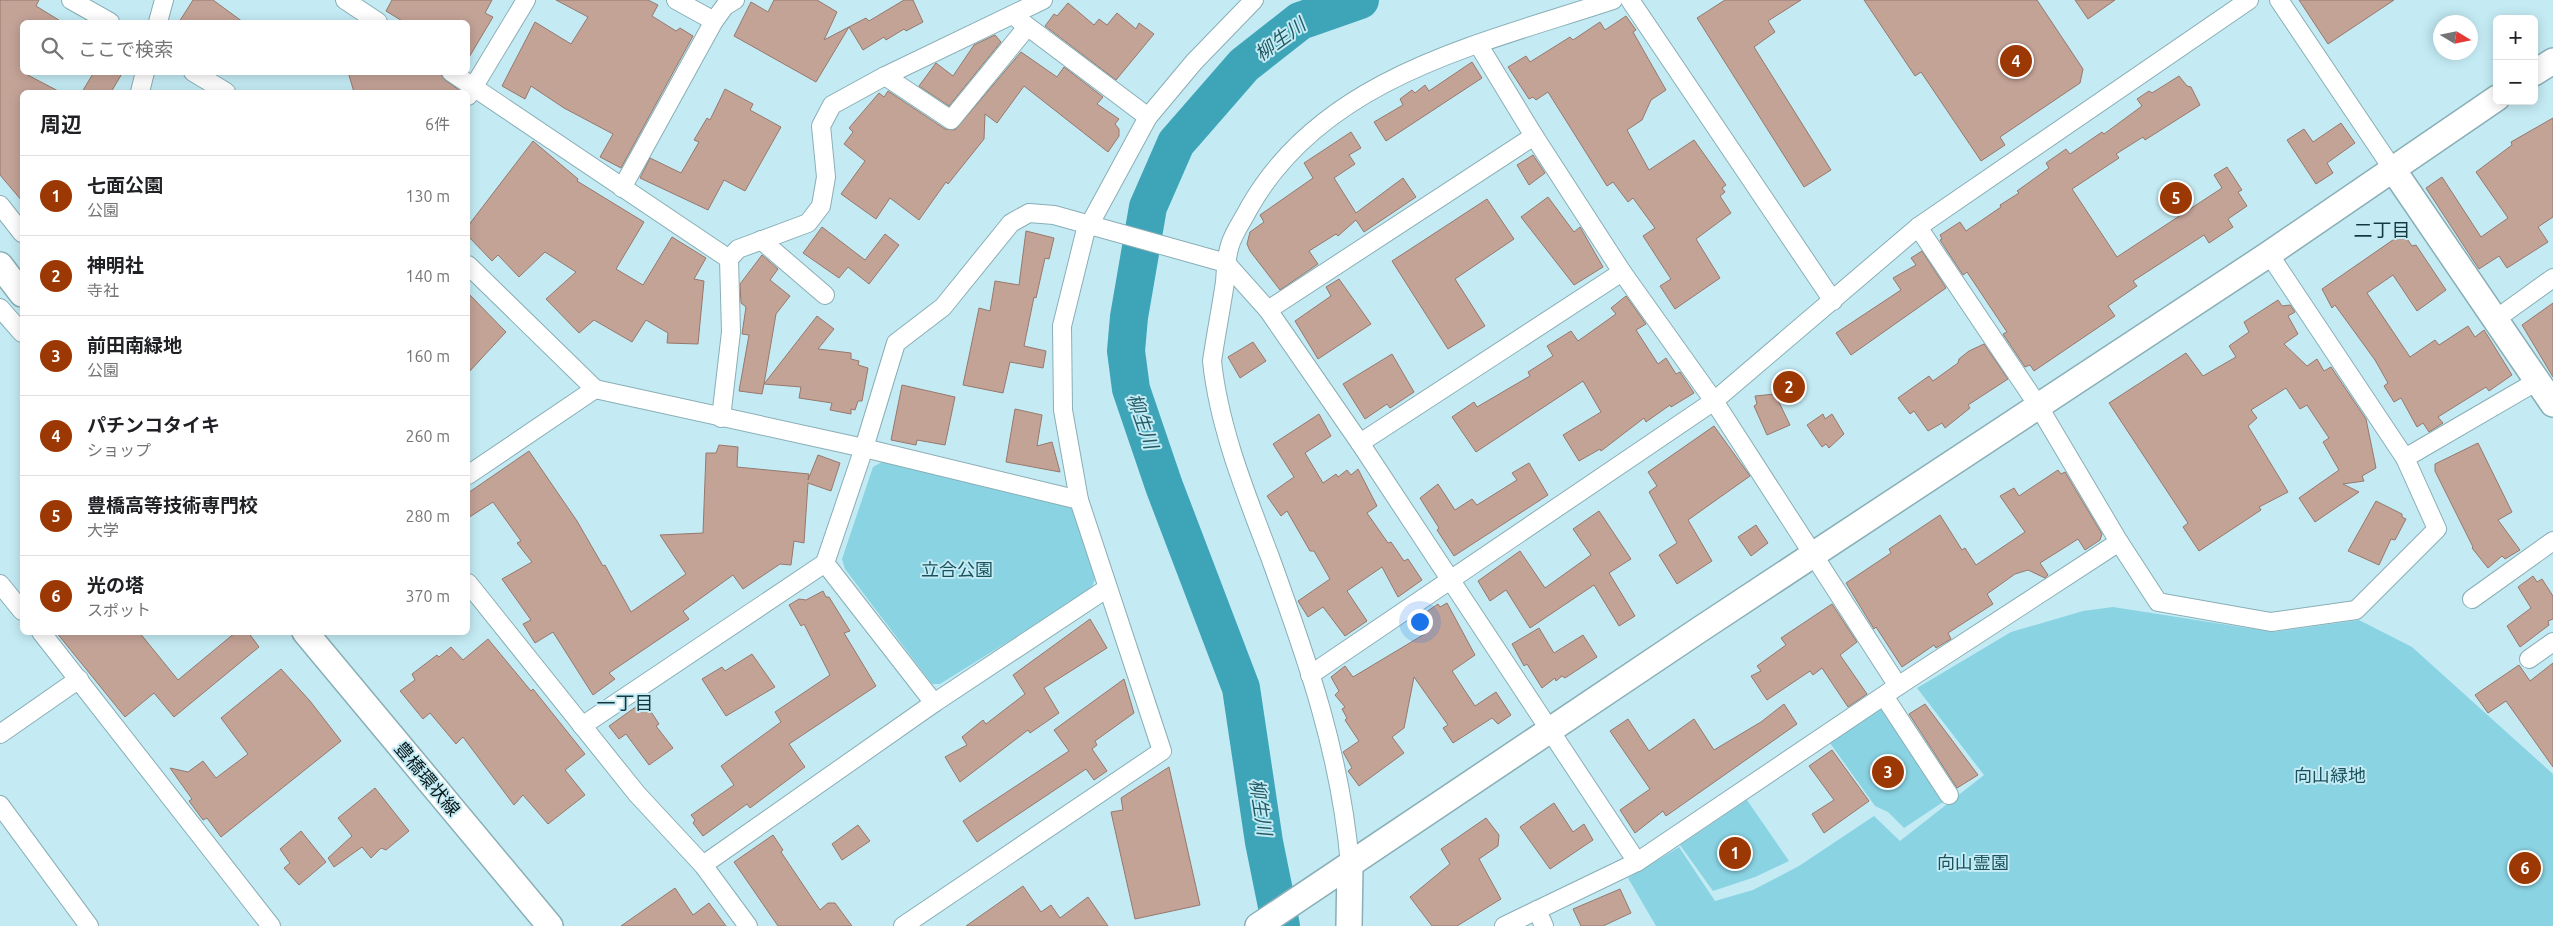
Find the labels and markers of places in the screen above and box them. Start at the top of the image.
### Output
pin: 4 [2000,42,2032,80]
pin: 5 [2160,179,2192,217]
pin: 2 [1773,368,1805,406]
pin: 3 [1872,753,1904,791]
pin: 1 [1719,834,1751,872]
pin: 6 [2509,849,2541,887]

